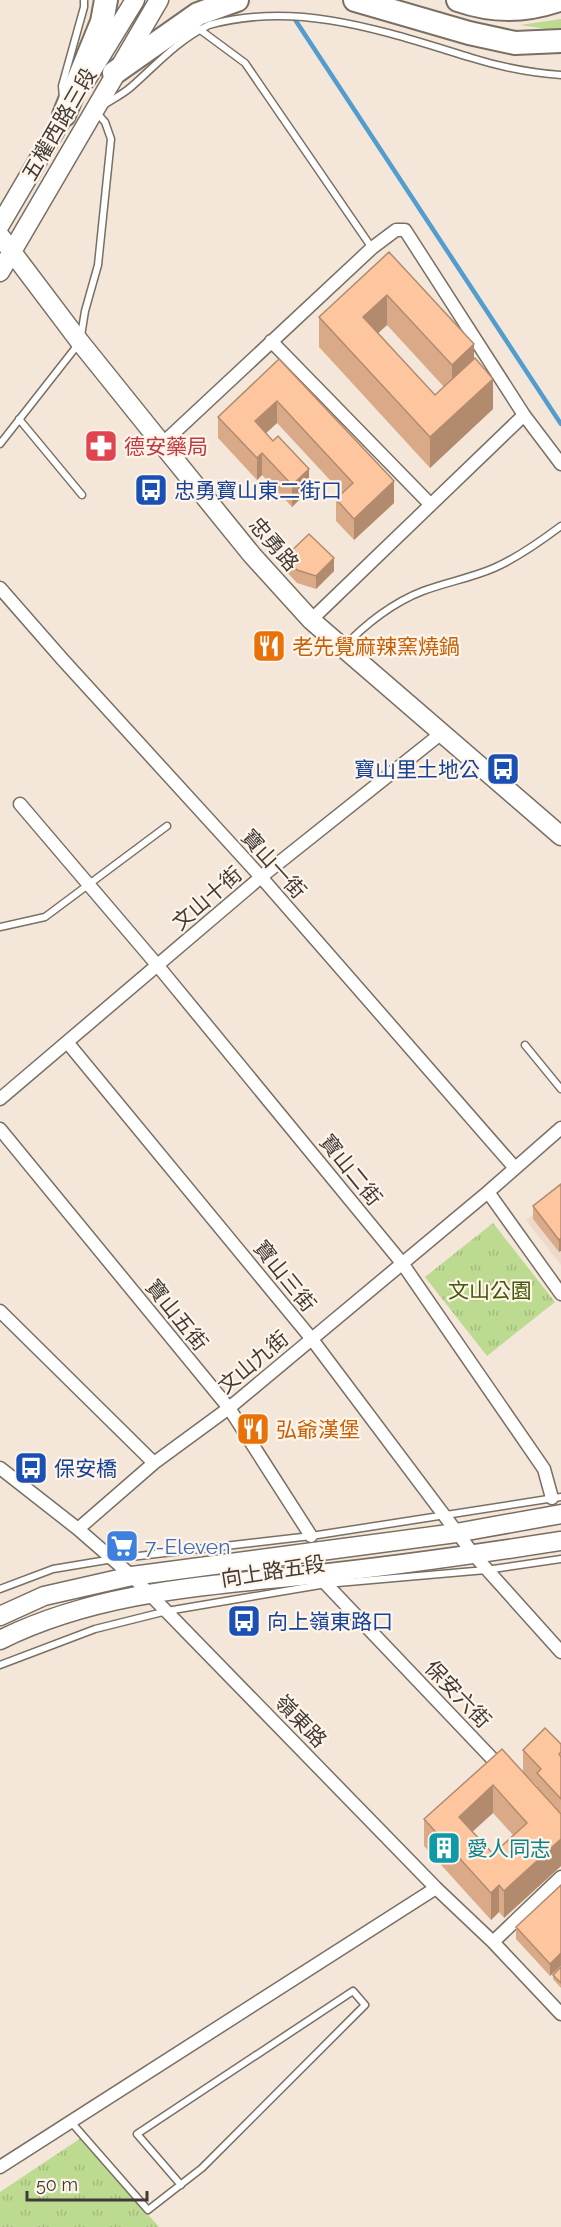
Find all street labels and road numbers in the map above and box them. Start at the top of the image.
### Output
street label: 五權西路三段 [17,63,101,185]
street label: 忠勇路 [244,512,304,576]
street label: 寶山一街 [237,824,311,904]
street label: 文山十街 [167,861,247,935]
street label: 寶山二街 [315,1129,387,1211]
street label: 寶山三街 [249,1235,321,1317]
street label: 寶山五街 [141,1274,213,1356]
street label: 文山九街 [213,1325,293,1399]
street label: 向上路五段 [219,1550,327,1592]
street label: 保安六街 [420,1655,496,1733]
street label: 嶺東路 [270,1690,332,1752]

